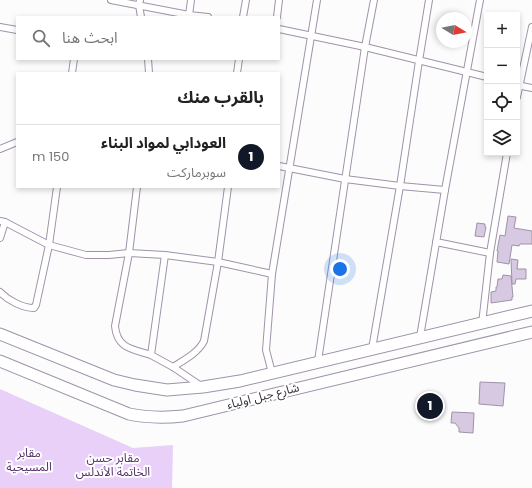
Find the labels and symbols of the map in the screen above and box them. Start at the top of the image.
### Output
north arrow [436,12,472,48]
your location [330,259,350,279]
street label: شارع جبل اولياء [225,378,301,414]
pin: 1 [417,391,443,421]
park label: مقابر المسيحية [6,444,52,475]
park label: مقابر حسن الخاتمة الأندلس [76,449,150,480]

